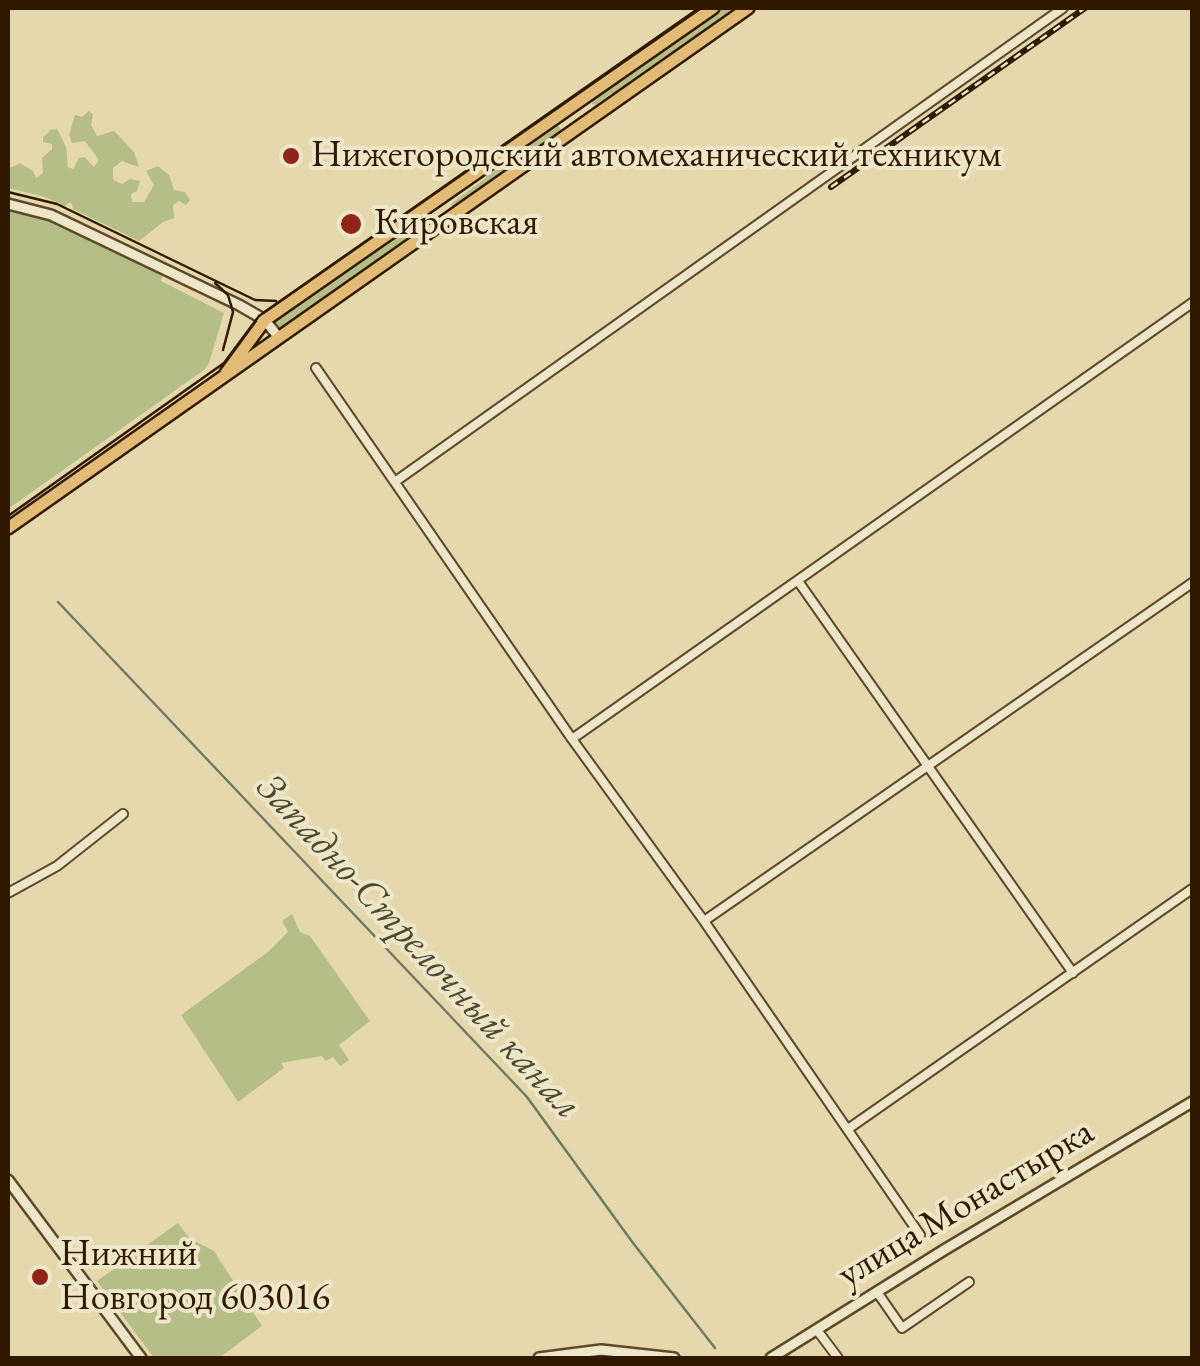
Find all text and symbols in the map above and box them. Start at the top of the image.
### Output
place label: Нижегородский автомеханический техникум [311,133,1001,179]
marker: Нижегородский автомеханический техникум [280,145,302,167]
place label: Кировская [374,201,538,247]
marker: Кировская [338,211,364,237]
water label: Западно-Стрелочный канал [245,764,591,1130]
street label: улица Монастырка [830,1110,1102,1298]
place label: Нижний Новгород 603016 [60,1232,330,1322]
marker: Нижний Новгород 603016 [29,1266,51,1288]

